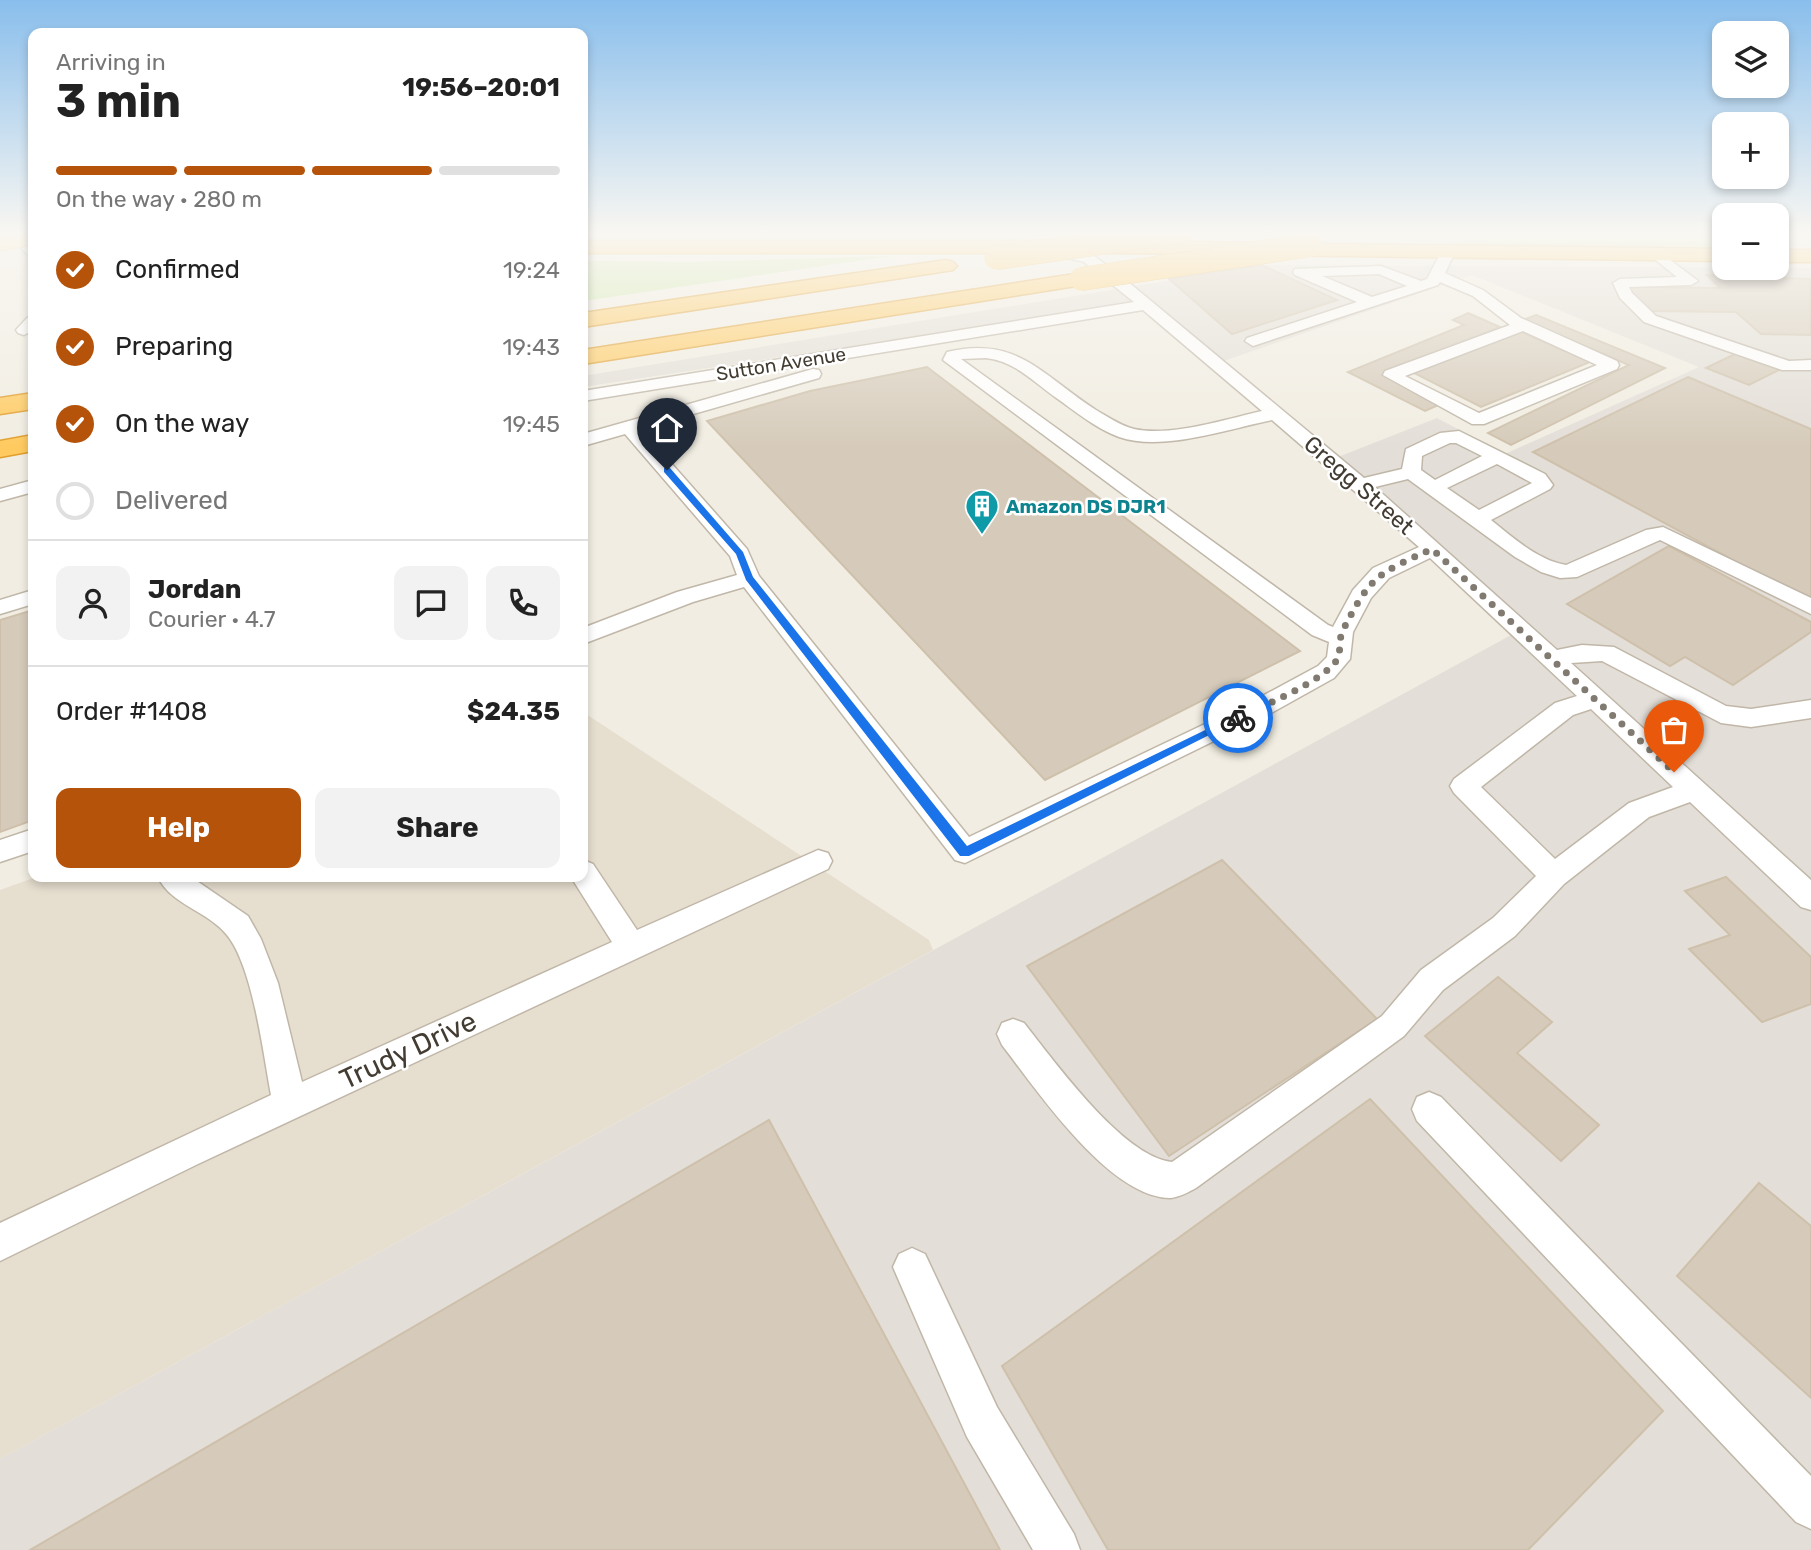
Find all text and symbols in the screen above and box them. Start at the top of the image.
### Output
map controls [1712,21,1789,280]
button: layers [1712,21,1789,98]
text: Arriving in [56,48,166,76]
text: 19:56–20:01 [402,72,560,103]
text: 3 min [56,74,181,129]
button: + [1712,112,1789,189]
text: On the way · 280 m [56,185,262,213]
button: − [1712,203,1789,280]
icon: check [56,251,94,289]
text: Confirmed [115,254,240,285]
text: 19:24 [503,256,560,284]
icon: check [56,328,94,366]
text: Preparing [115,331,233,362]
text: 19:43 [503,333,560,361]
street label: Sutton Avenue [714,342,848,386]
pin [637,398,697,470]
icon: check [56,405,94,443]
text: On the way [115,408,249,439]
icon: home [648,409,686,447]
text: 19:45 [503,410,560,438]
street label: Gregg Street [1298,430,1420,540]
text: Delivered [115,485,228,516]
building icon: Amazon DS DJR1 [963,487,1001,536]
place label: Amazon DS DJR1 [1006,495,1166,518]
button: person [56,566,130,640]
button: chat [394,566,468,640]
button: phone [486,566,560,640]
text: Jordan [148,574,241,605]
text: Courier · 4.7 [148,605,275,633]
courier [1203,683,1273,753]
text: Order #1408 [56,696,207,727]
text: $24.35 [467,696,560,727]
icon: bike [1219,699,1257,737]
pin [1644,700,1704,772]
icon: bag [1655,711,1693,749]
button: Help [56,788,301,868]
button: Share [315,788,560,868]
street label: Trudy Drive [334,1004,482,1096]

